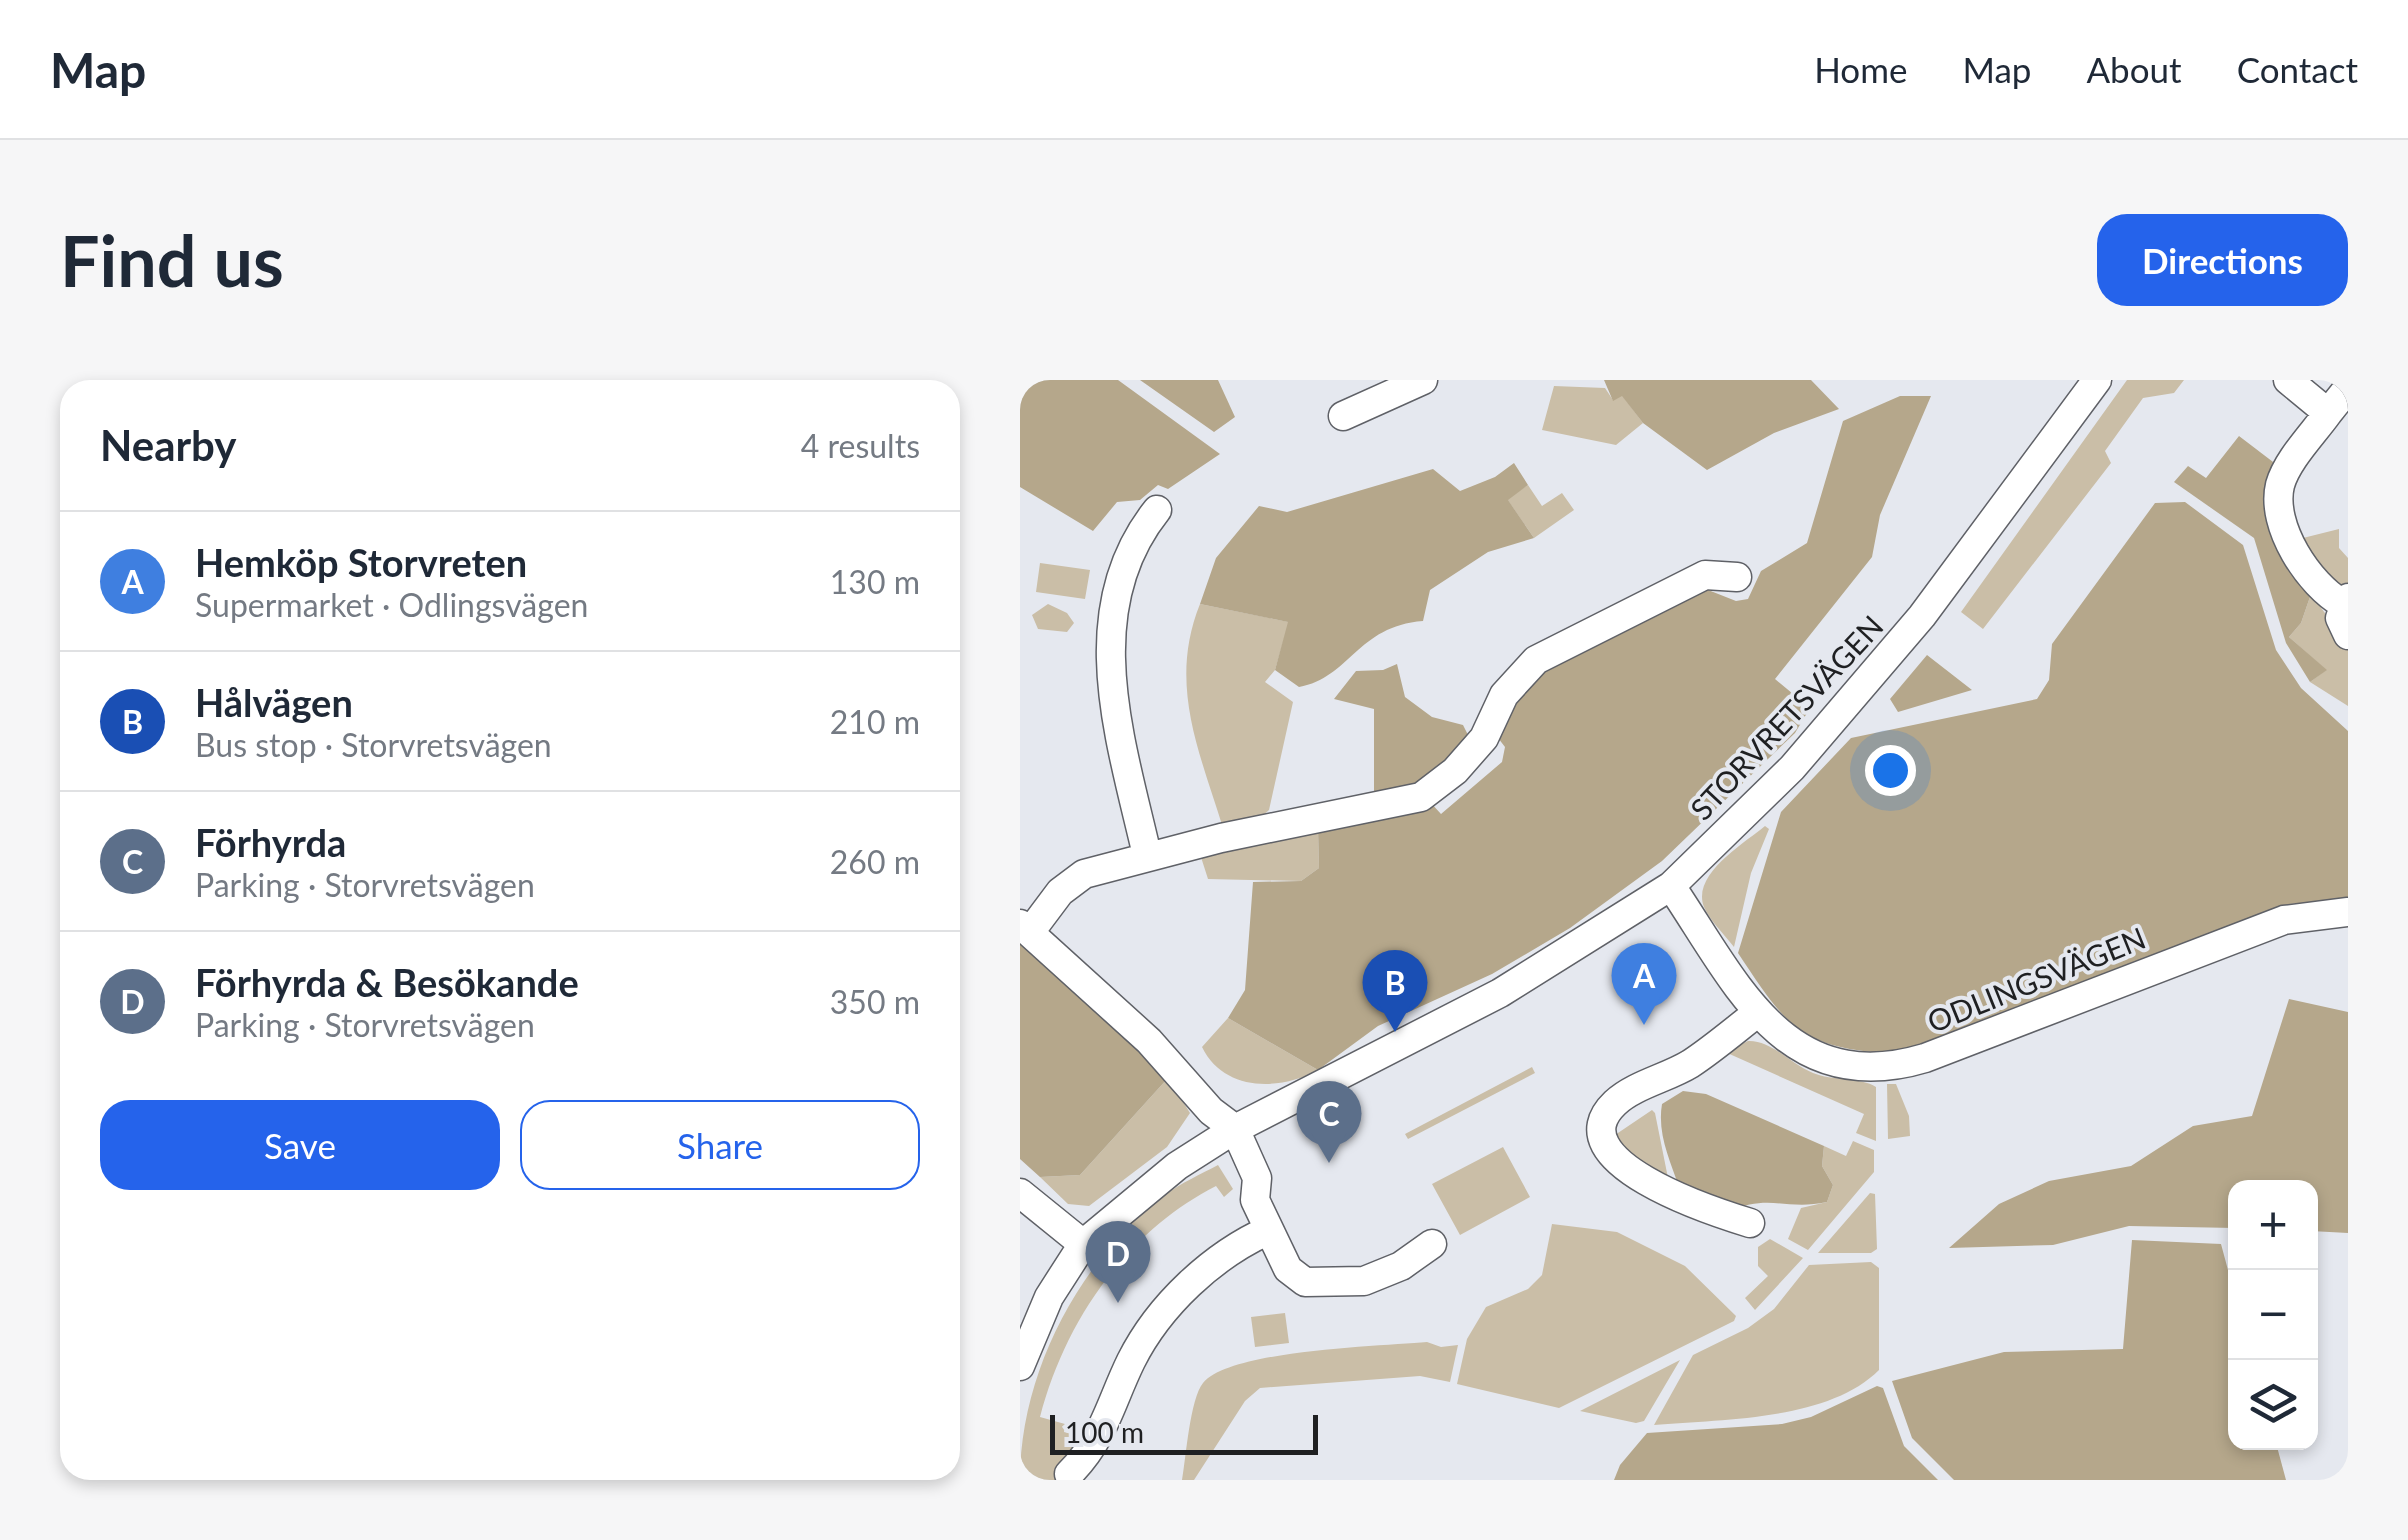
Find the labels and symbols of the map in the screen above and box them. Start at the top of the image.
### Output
street label: STORVRETSVÄGEN [1682,608,1890,826]
your location [1865,745,1916,796]
street label: ODLINGSVÄGEN [1922,919,2150,1039]
pin: A [1612,942,1676,1025]
pin: B [1362,950,1428,1032]
pin: C [1296,1080,1362,1163]
pin: D [1086,1220,1150,1303]
scale bar [1050,1410,1318,1454]

